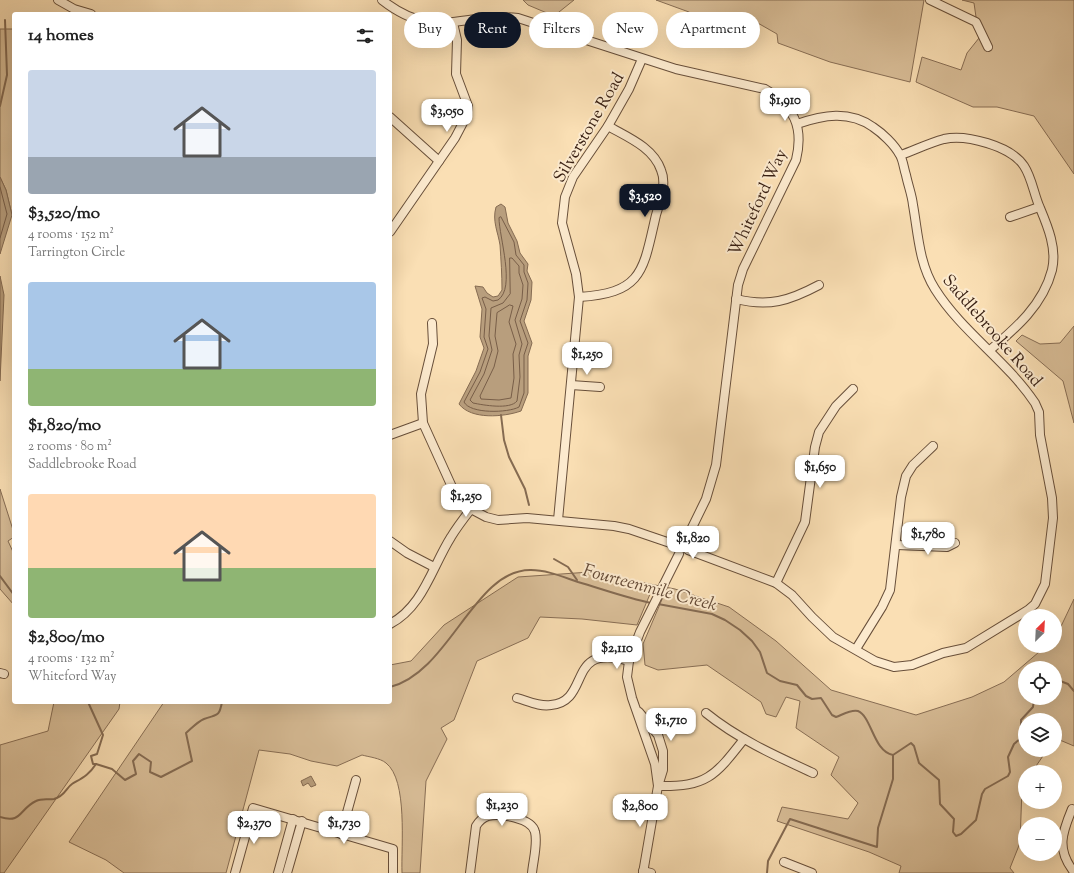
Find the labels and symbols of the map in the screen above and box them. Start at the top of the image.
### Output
street label: Silverstone Road [548,68,631,188]
pin: $1,910 [752,88,818,122]
pin: $3,050 [414,99,480,133]
street label: Whiteford Way [723,145,794,260]
pin: $3,520 [612,184,678,218]
street label: Saddlebrooke Road [936,270,1047,393]
pin: $1,250 [554,342,620,376]
pin: $1,650 [787,455,853,489]
pin: $1,250 [433,484,499,518]
pin: $1,780 [895,522,961,556]
pin: $1,820 [660,526,726,560]
water label: Fourteenmile Creek [579,559,720,619]
north arrow [1018,609,1062,653]
pin: $2,110 [584,636,650,670]
pin: $1,710 [638,708,704,742]
pin: $1,230 [469,793,535,827]
pin: $2,800 [607,794,673,828]
pin: $2,370 [221,811,287,845]
pin: $1,730 [311,811,377,845]

